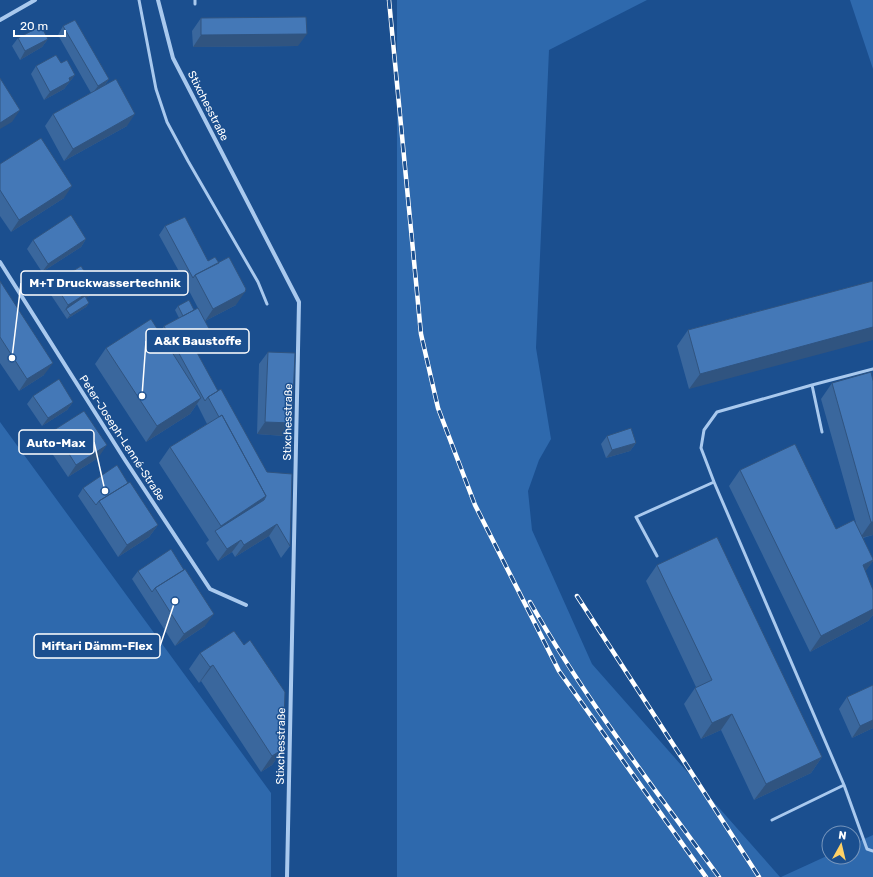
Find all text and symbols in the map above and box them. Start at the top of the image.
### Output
scale bar [14,12,65,38]
text: 20 m [20,19,48,33]
street label: Stixchesstraße [185,69,231,143]
callout: M+T Druckwassertechnik [21,271,188,295]
text: M+T Druckwassertechnik [29,276,181,290]
callout: A&K Baustoffe [146,329,249,353]
text: A&K Baustoffe [154,334,242,348]
street label: Peter-Joseph-Lenné-Straße [77,373,167,503]
street label: Stixchesstraße [281,383,295,461]
callout: Auto-Max [19,430,94,454]
text: Auto-Max [27,436,85,450]
callout: Miftari Dämm-Flex [34,634,160,658]
text: Miftari Dämm-Flex [42,639,152,653]
street label: Stixchesstraße [274,707,288,785]
north arrow [821,825,861,865]
text: N [837,829,847,843]

